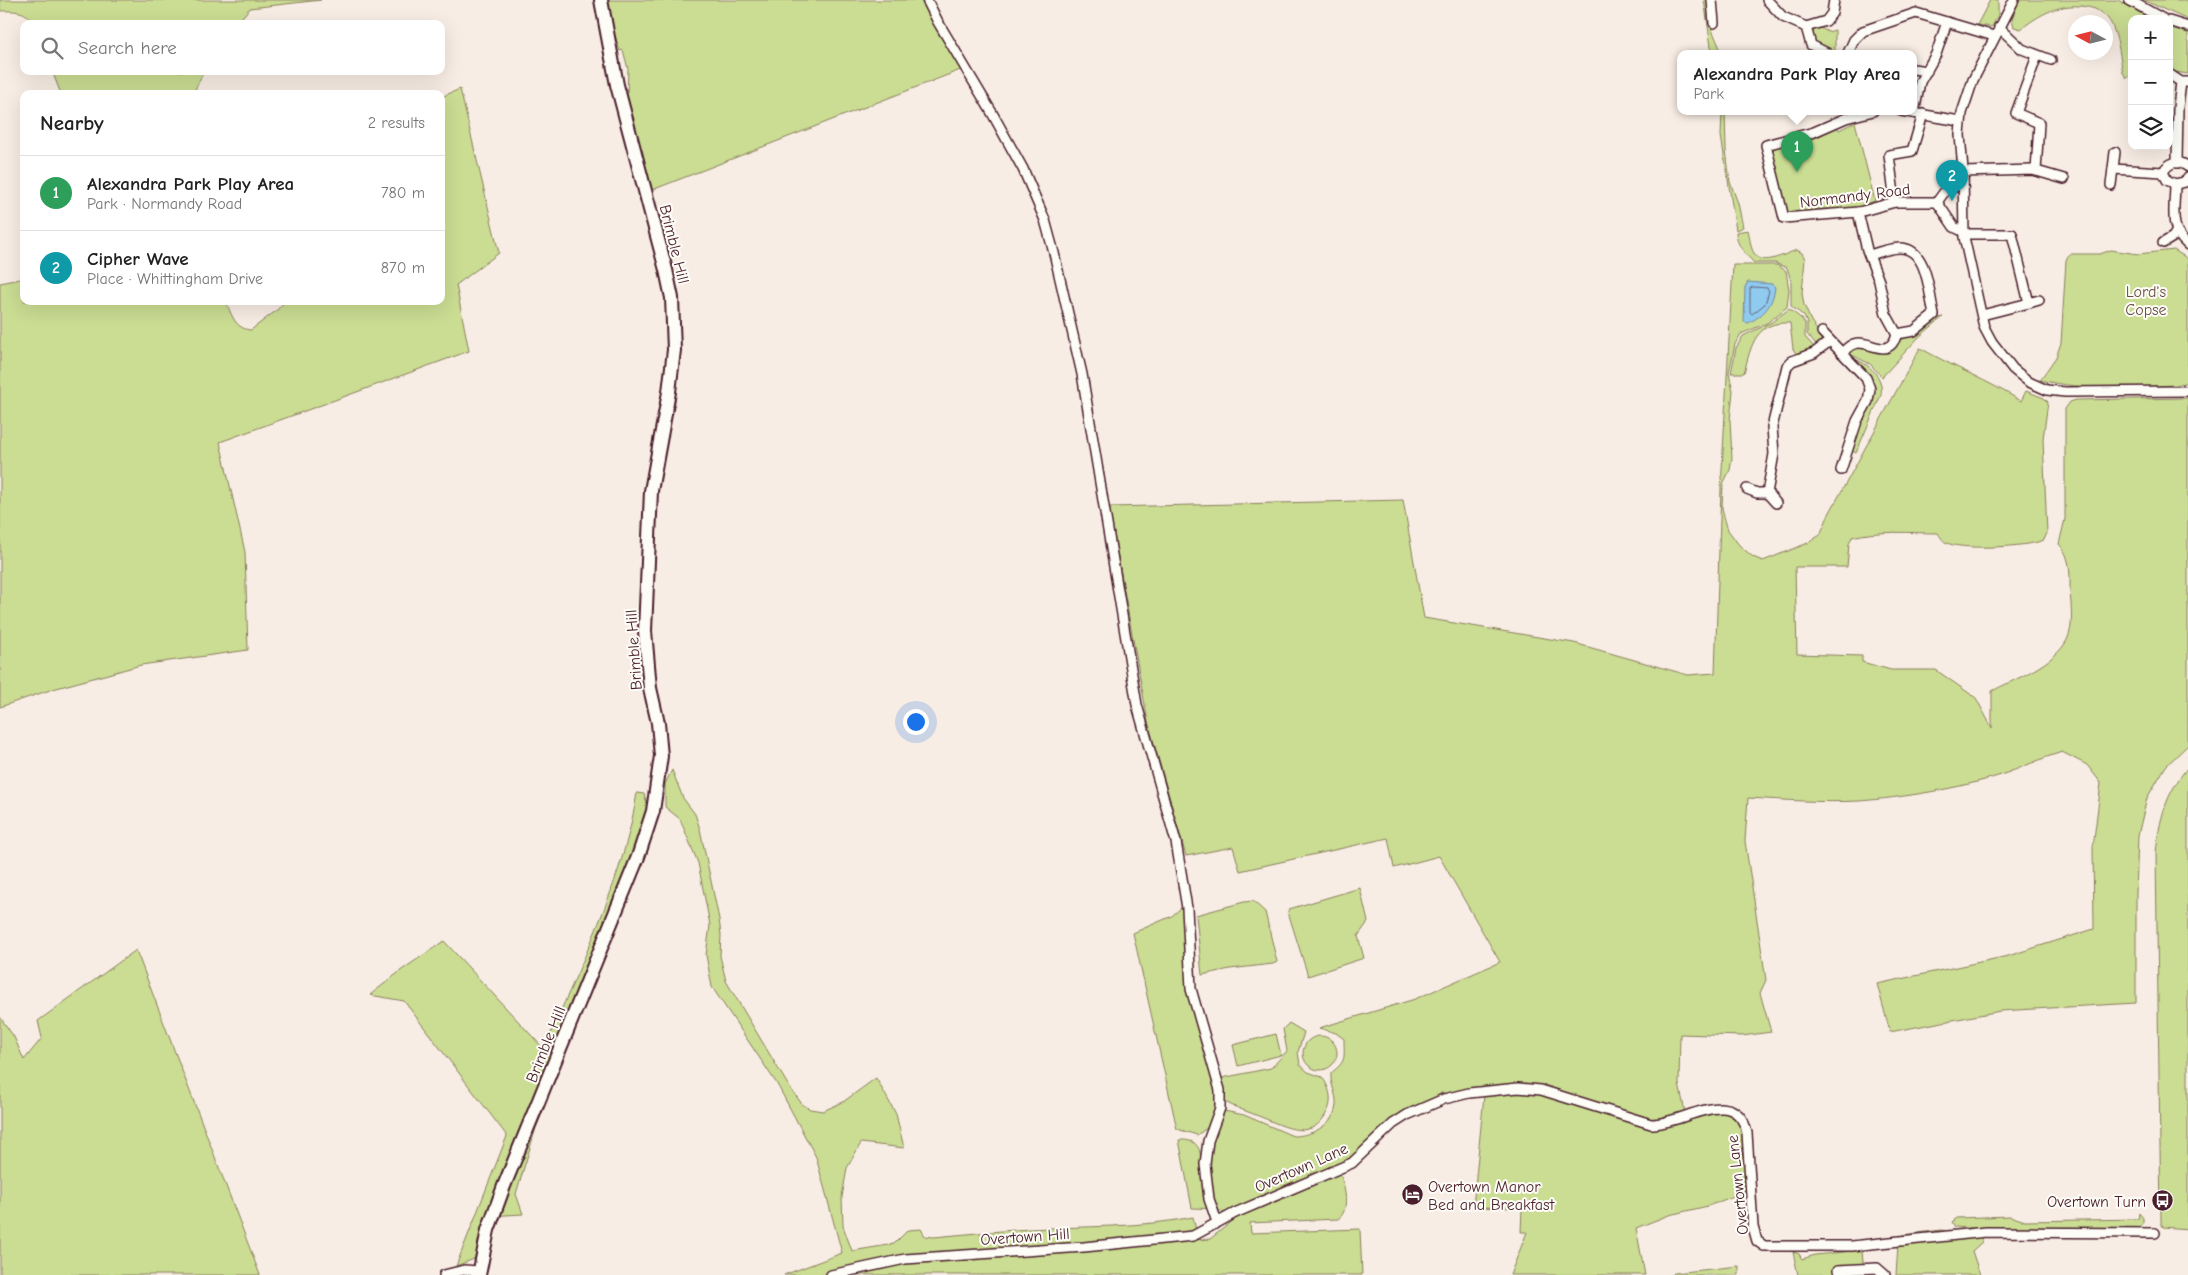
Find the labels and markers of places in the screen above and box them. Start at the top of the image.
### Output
pin: 1 [1781,131,1813,172]
pin: 2 [1936,160,1968,201]
place label: Overtown Manor Bed and Breakfast [1428,1178,1555,1214]
hotel icon: Overtown Manor Bed and Breakfast [1400,1183,1424,1207]
bus stop icon: Overtown Turn [2150,1189,2174,1213]
place label: Overtown Turn [2047,1193,2146,1211]

